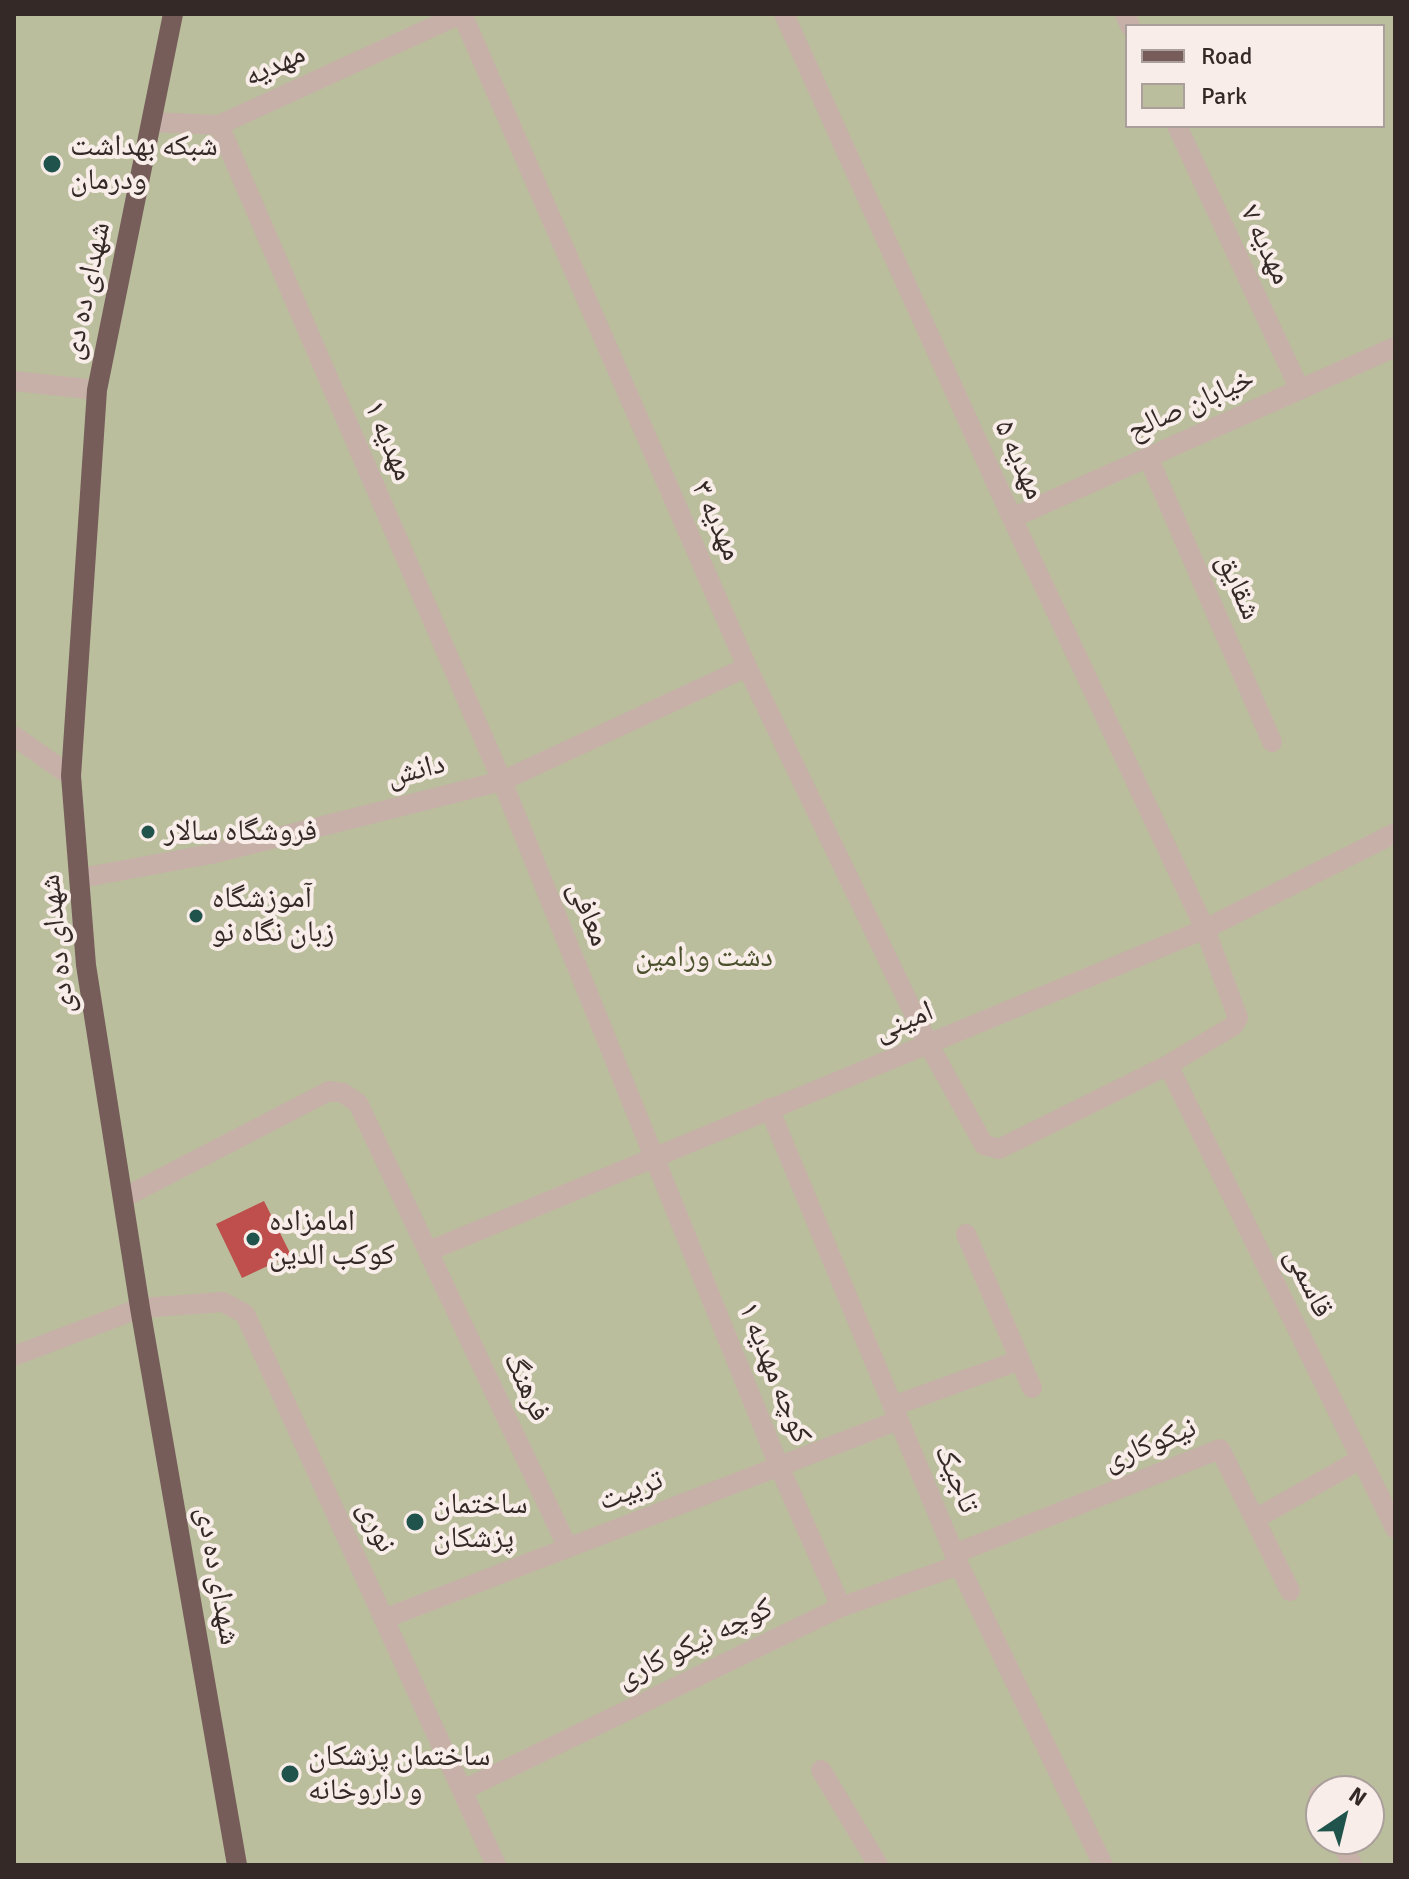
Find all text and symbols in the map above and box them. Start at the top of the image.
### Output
legend [1125,24,1385,128]
street label: مهدیه [239,36,311,96]
text: Road [1201,41,1252,71]
text: Park [1201,81,1247,111]
place label: شبکه بهداشت ودرمان [70,129,218,200]
marker: شبکه بهداشت ودرمان [41,153,63,175]
street label: مهدیه ۷ [1231,200,1299,290]
street label: شهدای ده دی [55,219,119,363]
street label: خیابان صالح [1122,361,1260,449]
street label: مهدیه ۱ [355,396,421,486]
street label: مهدیه ۵ [986,415,1052,505]
street label: مهدیه ۳ [683,476,749,566]
street label: شقایق [1208,548,1268,626]
street label: دانش [383,746,449,796]
place label: فروشگاه سالار [164,814,317,850]
marker: فروشگاه سالار [139,823,157,841]
street label: شهدای ده دی [33,873,83,1015]
street label: معافی [559,876,617,952]
place label: آموزشگاه زبان نگاه نو [212,881,334,952]
marker: آموزشگاه زبان نگاه نو [187,907,205,925]
park label: دشت ورامین [635,940,773,976]
street label: امینی [869,994,939,1050]
place label: امامزاده کوکب الدین [269,1204,395,1274]
marker: امامزاده کوکب الدین [244,1230,262,1248]
street label: قاسمی [1276,1242,1340,1324]
street label: کوچه مهدیه ۱ [729,1297,819,1449]
street label: فرهنگ [494,1347,558,1427]
street label: نیکوکاری [1098,1410,1202,1480]
street label: تاجیک [926,1439,986,1519]
street label: تربیت [594,1462,668,1520]
place label: ساختمان پزشکان [433,1487,528,1558]
street label: نوری [349,1496,403,1558]
street label: شهدای ده دی [187,1504,247,1648]
marker: ساختمان پزشکان [404,1511,426,1533]
street label: کوچه نیکو کاری [611,1591,779,1697]
place label: ساختمان پزشکان و داروخانه [308,1739,490,1810]
marker: ساختمان پزشکان و داروخانه [279,1763,301,1785]
north arrow [1305,1775,1385,1855]
text: N [1344,1781,1372,1812]

